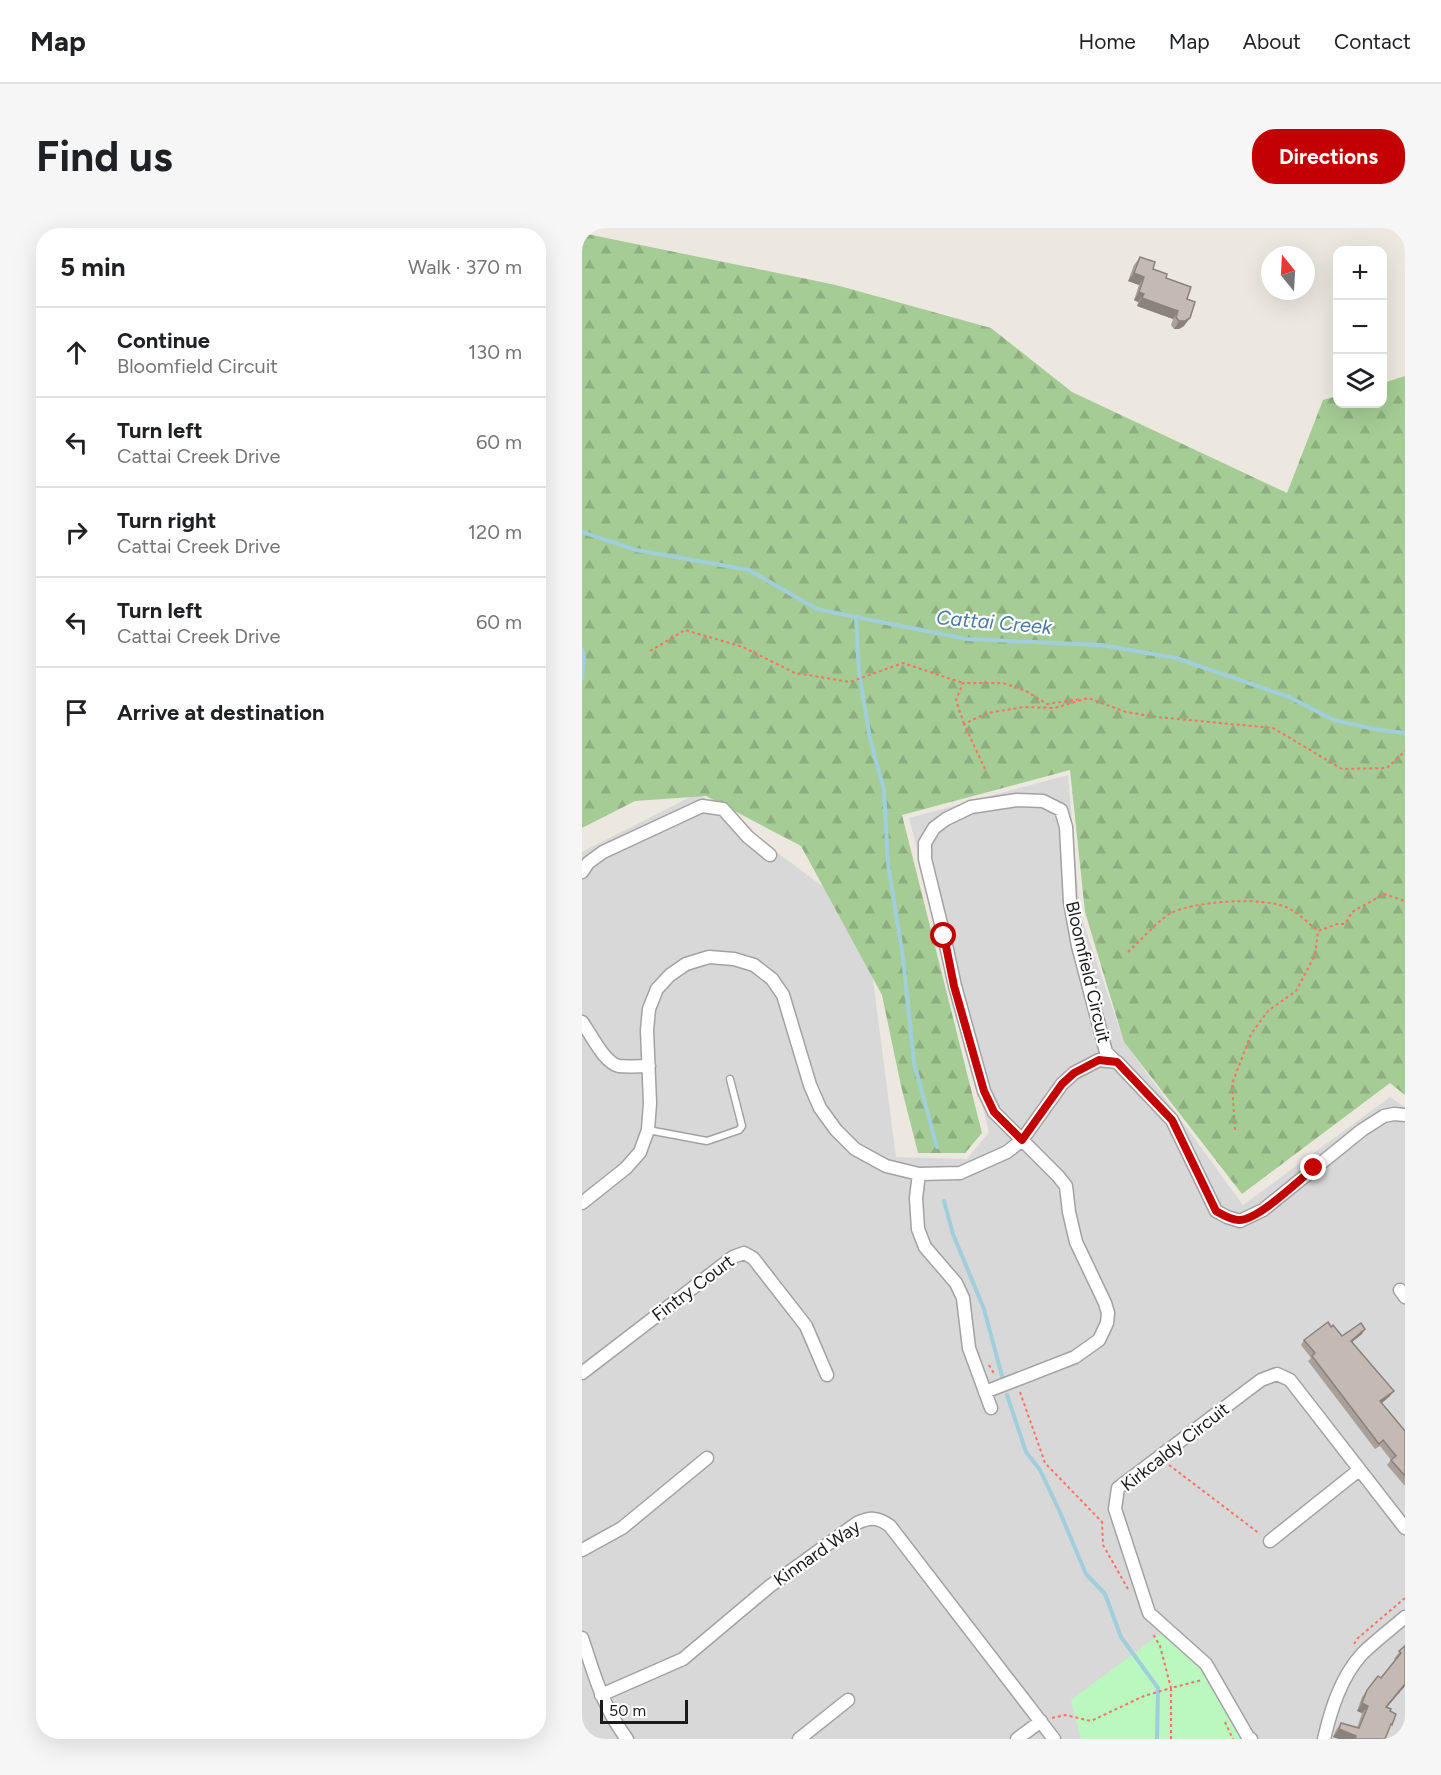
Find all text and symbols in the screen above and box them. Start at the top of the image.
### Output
text: Map [30,24,86,58]
text: Home [1079,29,1136,54]
text: Map [1169,29,1210,54]
text: About [1243,29,1301,54]
text: Contact [1334,29,1411,54]
button: Directions [1252,129,1405,184]
text: Find us [36,131,173,182]
north arrow [1261,246,1315,300]
map controls [1333,246,1387,408]
button: + [1333,246,1387,300]
text: 5 min [60,251,126,283]
text: Walk · 370 m [408,255,522,279]
button: − [1333,300,1387,354]
text: Continue [117,327,210,354]
icon: ahead [60,336,93,369]
text: 130 m [468,340,522,364]
text: Bloomfield Circuit [117,354,278,378]
button: layers [1333,354,1387,408]
text: Turn left [117,417,203,444]
icon: left [60,426,93,459]
text: 60 m [476,430,522,454]
text: Cattai Creek Drive [117,444,280,468]
text: Turn right [117,507,216,534]
icon: right [60,516,93,549]
text: 120 m [468,520,522,544]
text: Cattai Creek Drive [117,534,280,558]
text: Turn left [117,597,203,624]
water label: Cattai Creek [935,605,1054,639]
icon: left [60,606,93,639]
text: 60 m [476,610,522,634]
text: Cattai Creek Drive [117,624,280,648]
icon: arrive [60,696,93,729]
text: Arrive at destination [117,699,325,726]
street label: Bloomfield Circuit [1061,899,1115,1045]
route start [930,922,956,948]
route end [1300,1154,1326,1180]
street label: Fintry Court [648,1250,739,1326]
street label: Kirkcaldy Circuit [1117,1398,1234,1496]
street label: Kinnard Way [770,1515,865,1591]
scale bar [600,1697,688,1724]
text: 50 m [609,1701,646,1720]

